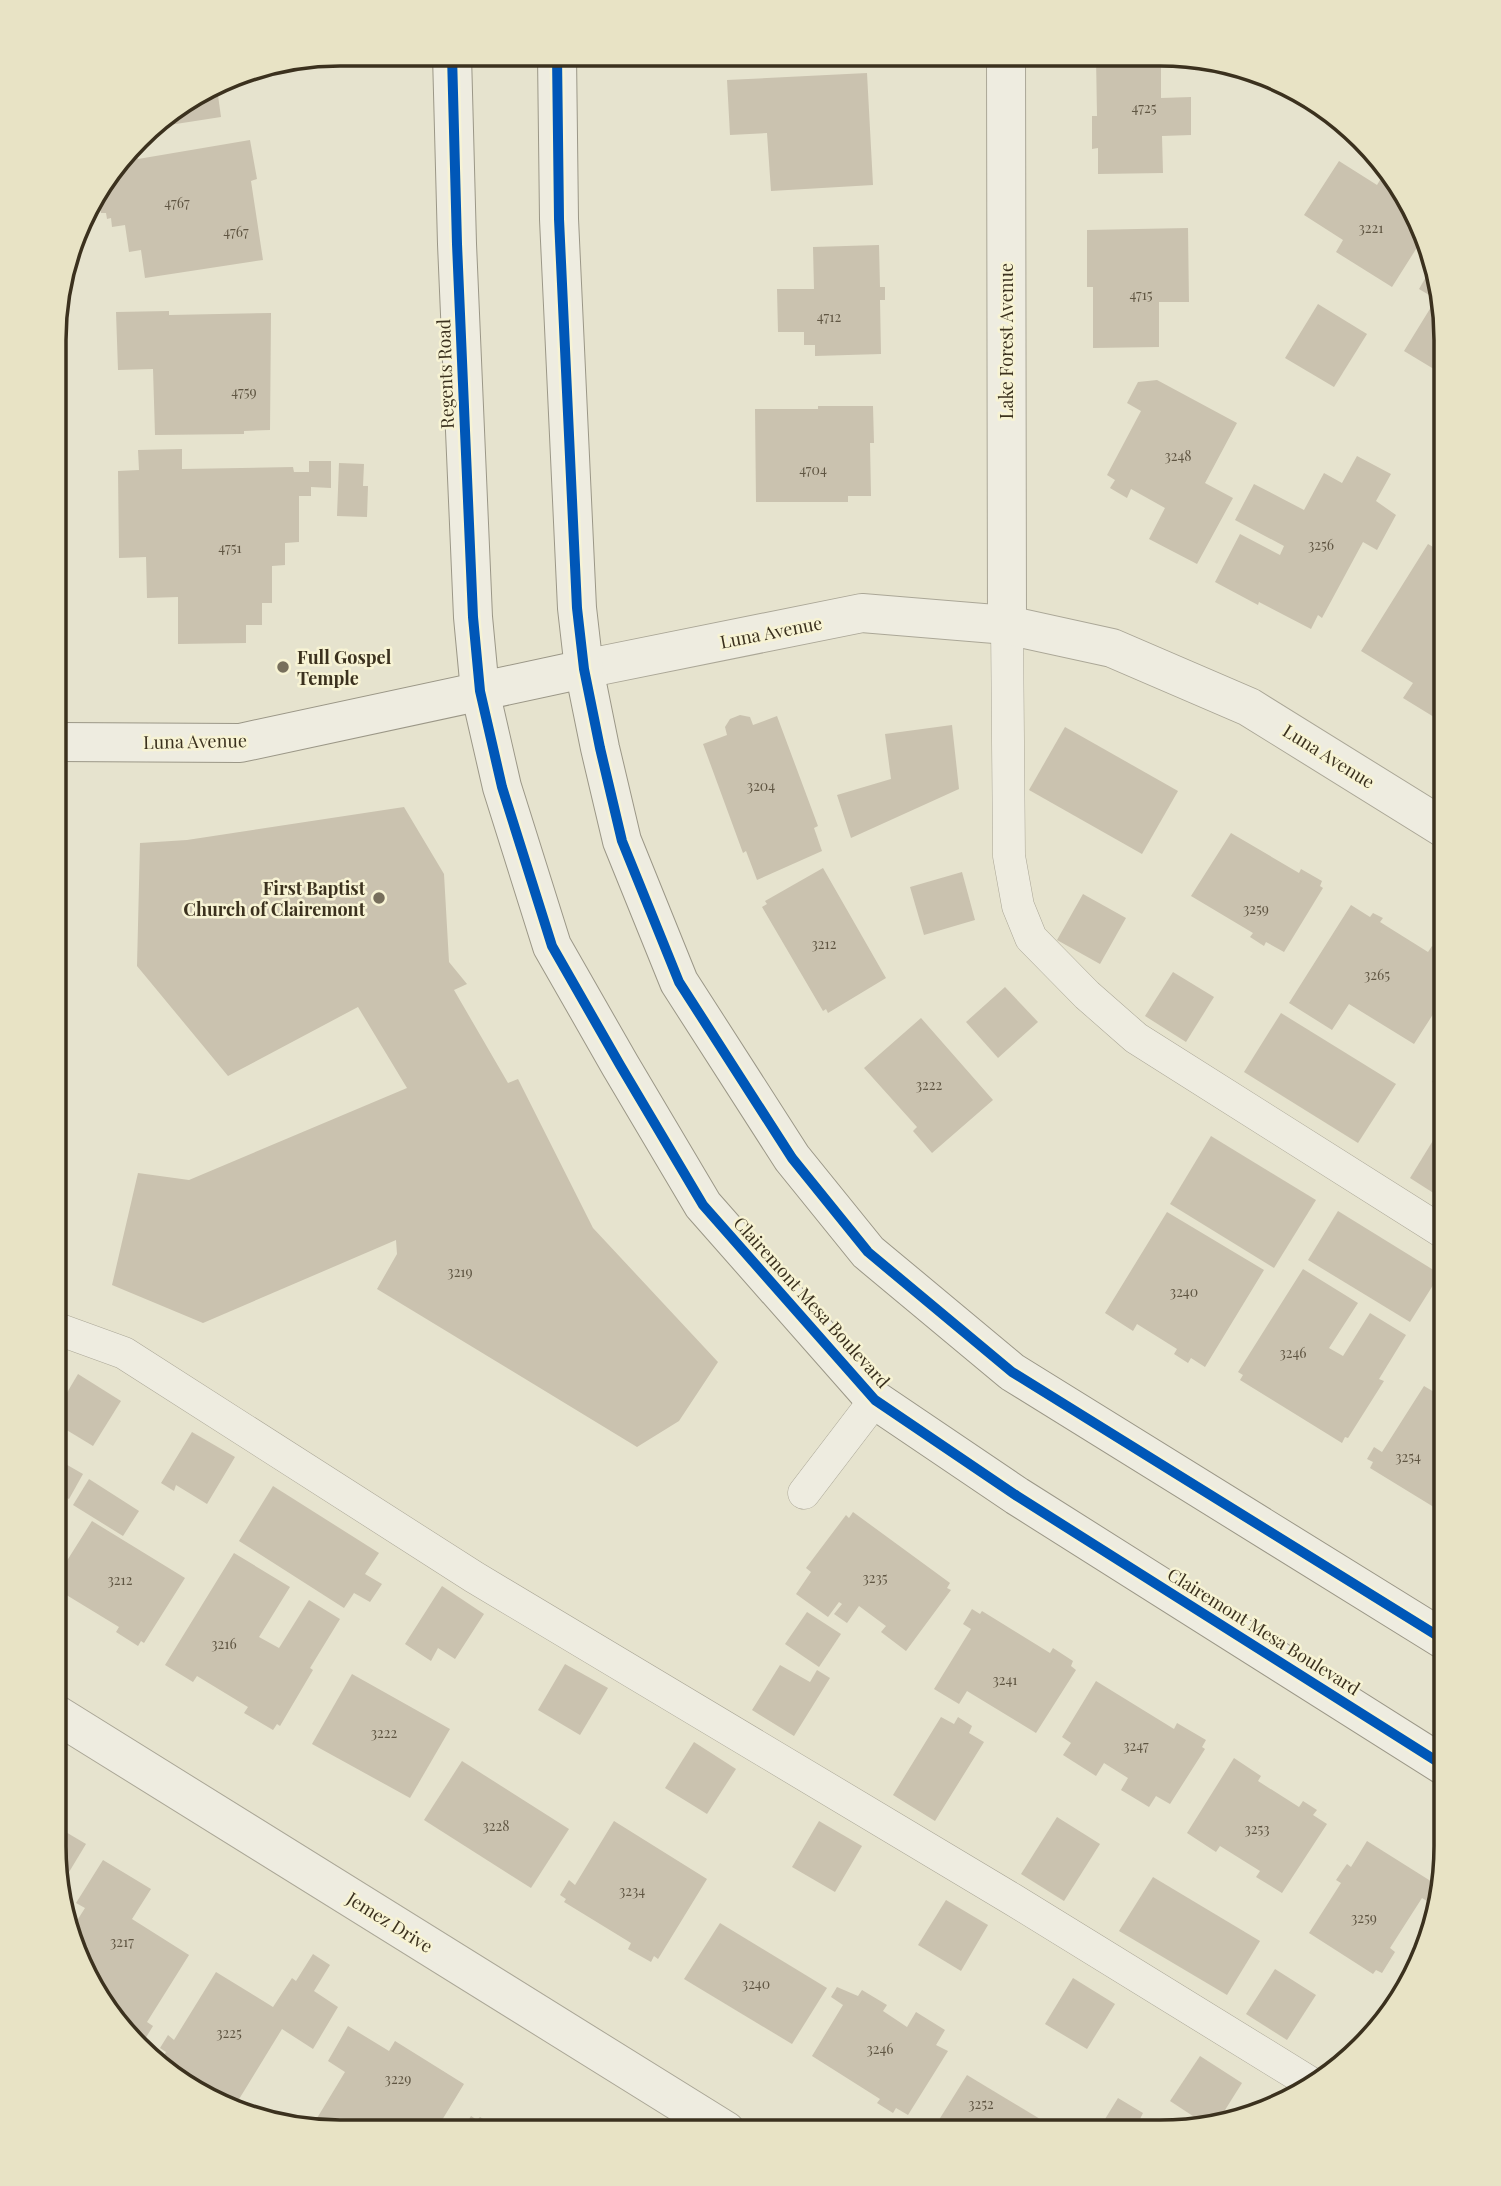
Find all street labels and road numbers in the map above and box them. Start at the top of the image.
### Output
street label: Lake Forest Avenue [994,263,1018,419]
street label: Regents Road [431,318,459,429]
street label: Luna Avenue [718,610,824,654]
street label: Luna Avenue [1279,718,1379,794]
street label: Luna Avenue [143,728,247,754]
street label: Clairemont Mesa Boulevard [729,1211,896,1393]
street label: Clairemont Mesa Boulevard [1163,1562,1365,1700]
street label: Jemez Drive [342,1886,437,1958]

